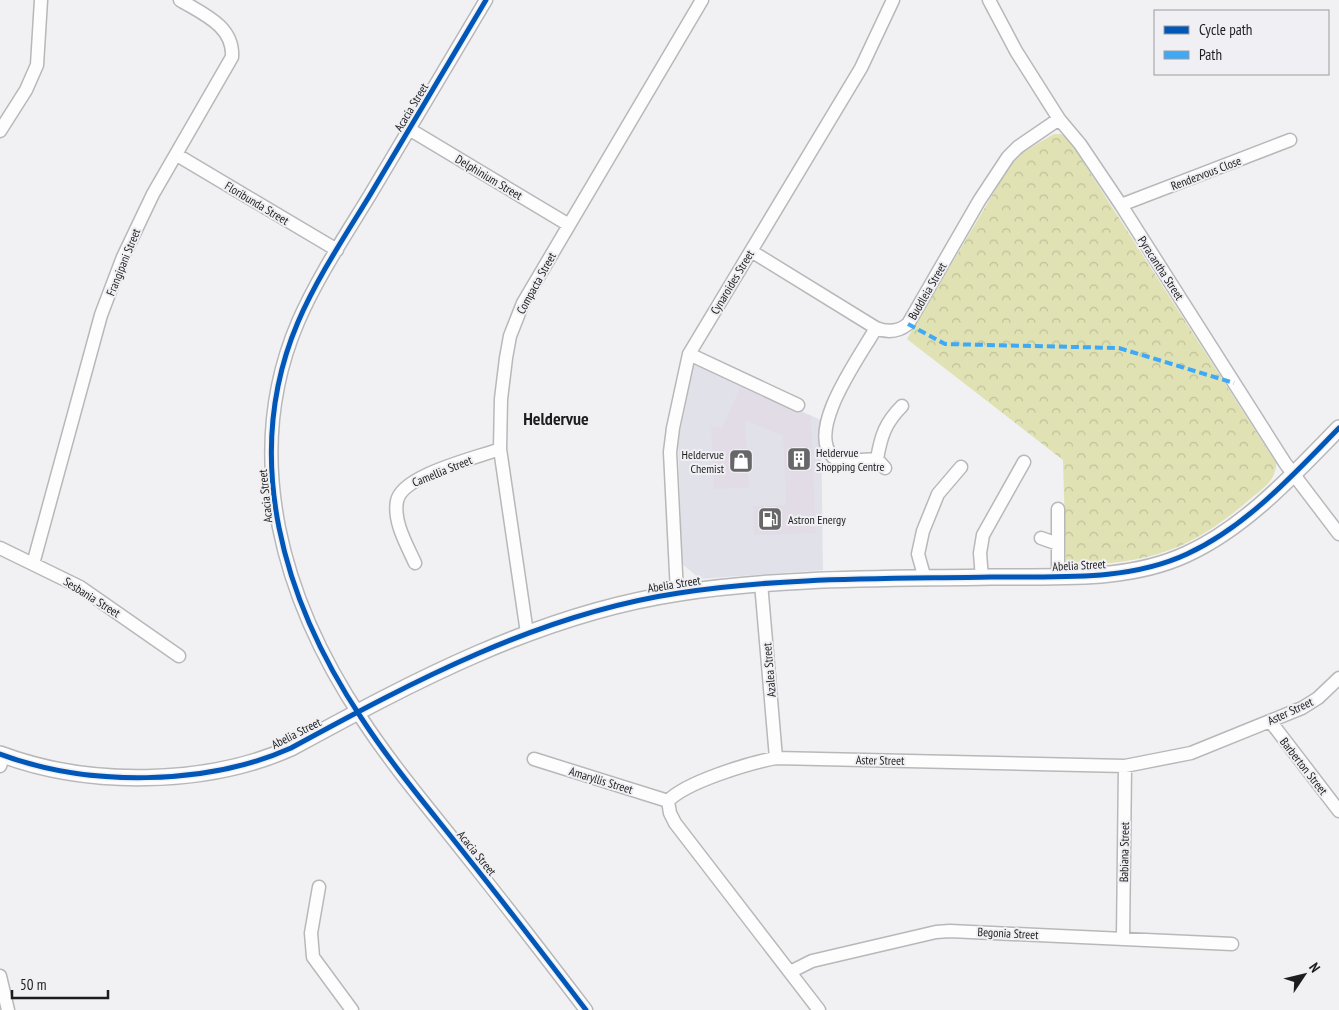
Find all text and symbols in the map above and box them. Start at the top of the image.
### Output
legend [1154,10,1329,75]
text: Cycle path [1199,20,1252,39]
text: Path [1199,45,1222,64]
street label: Acacia Street [391,80,432,134]
street label: Delphinium Street [453,151,526,203]
street label: Rendezvous Close [1169,153,1243,193]
street label: Floribunda Street [222,178,292,228]
street label: Frangipani Street [103,225,144,298]
street label: Pyracantha Street [1135,233,1188,303]
street label: Cynaroides Street [707,247,757,317]
street label: Compacta Street [513,249,559,316]
street label: Buddleia Street [905,259,950,322]
district label: Heldervue [523,407,589,430]
place label: Heldervue Shopping Centre [816,445,885,474]
building icon: Heldervue Shopping Centre [786,446,812,472]
place label: Heldervue Chemist [682,447,725,476]
shop icon: Heldervue Chemist [728,448,754,474]
street label: Camellia Street [410,452,475,490]
street label: Acacia Street [255,468,275,523]
fuel station icon: Astron Energy [757,506,783,532]
place label: Astron Energy [788,512,846,527]
street label: Abelia Street [1052,556,1107,574]
street label: Abelia Street [646,572,702,596]
street label: Sesbania Street [61,574,124,621]
street label: Azalea Street [759,641,779,698]
street label: Aster Street [1265,694,1316,728]
street label: Abelia Street [269,714,324,752]
street label: Barberton Street [1277,734,1331,798]
street label: Aster Street [856,752,905,768]
street label: Amaryllis Street [567,763,635,797]
street label: Babiana Street [1116,821,1132,882]
street label: Acacia Street [454,827,500,879]
street label: Begonia Street [977,924,1040,942]
north arrow [1279,950,1329,1000]
text: N [1305,959,1324,976]
scale bar [12,968,109,1000]
text: 50 m [20,975,46,994]

